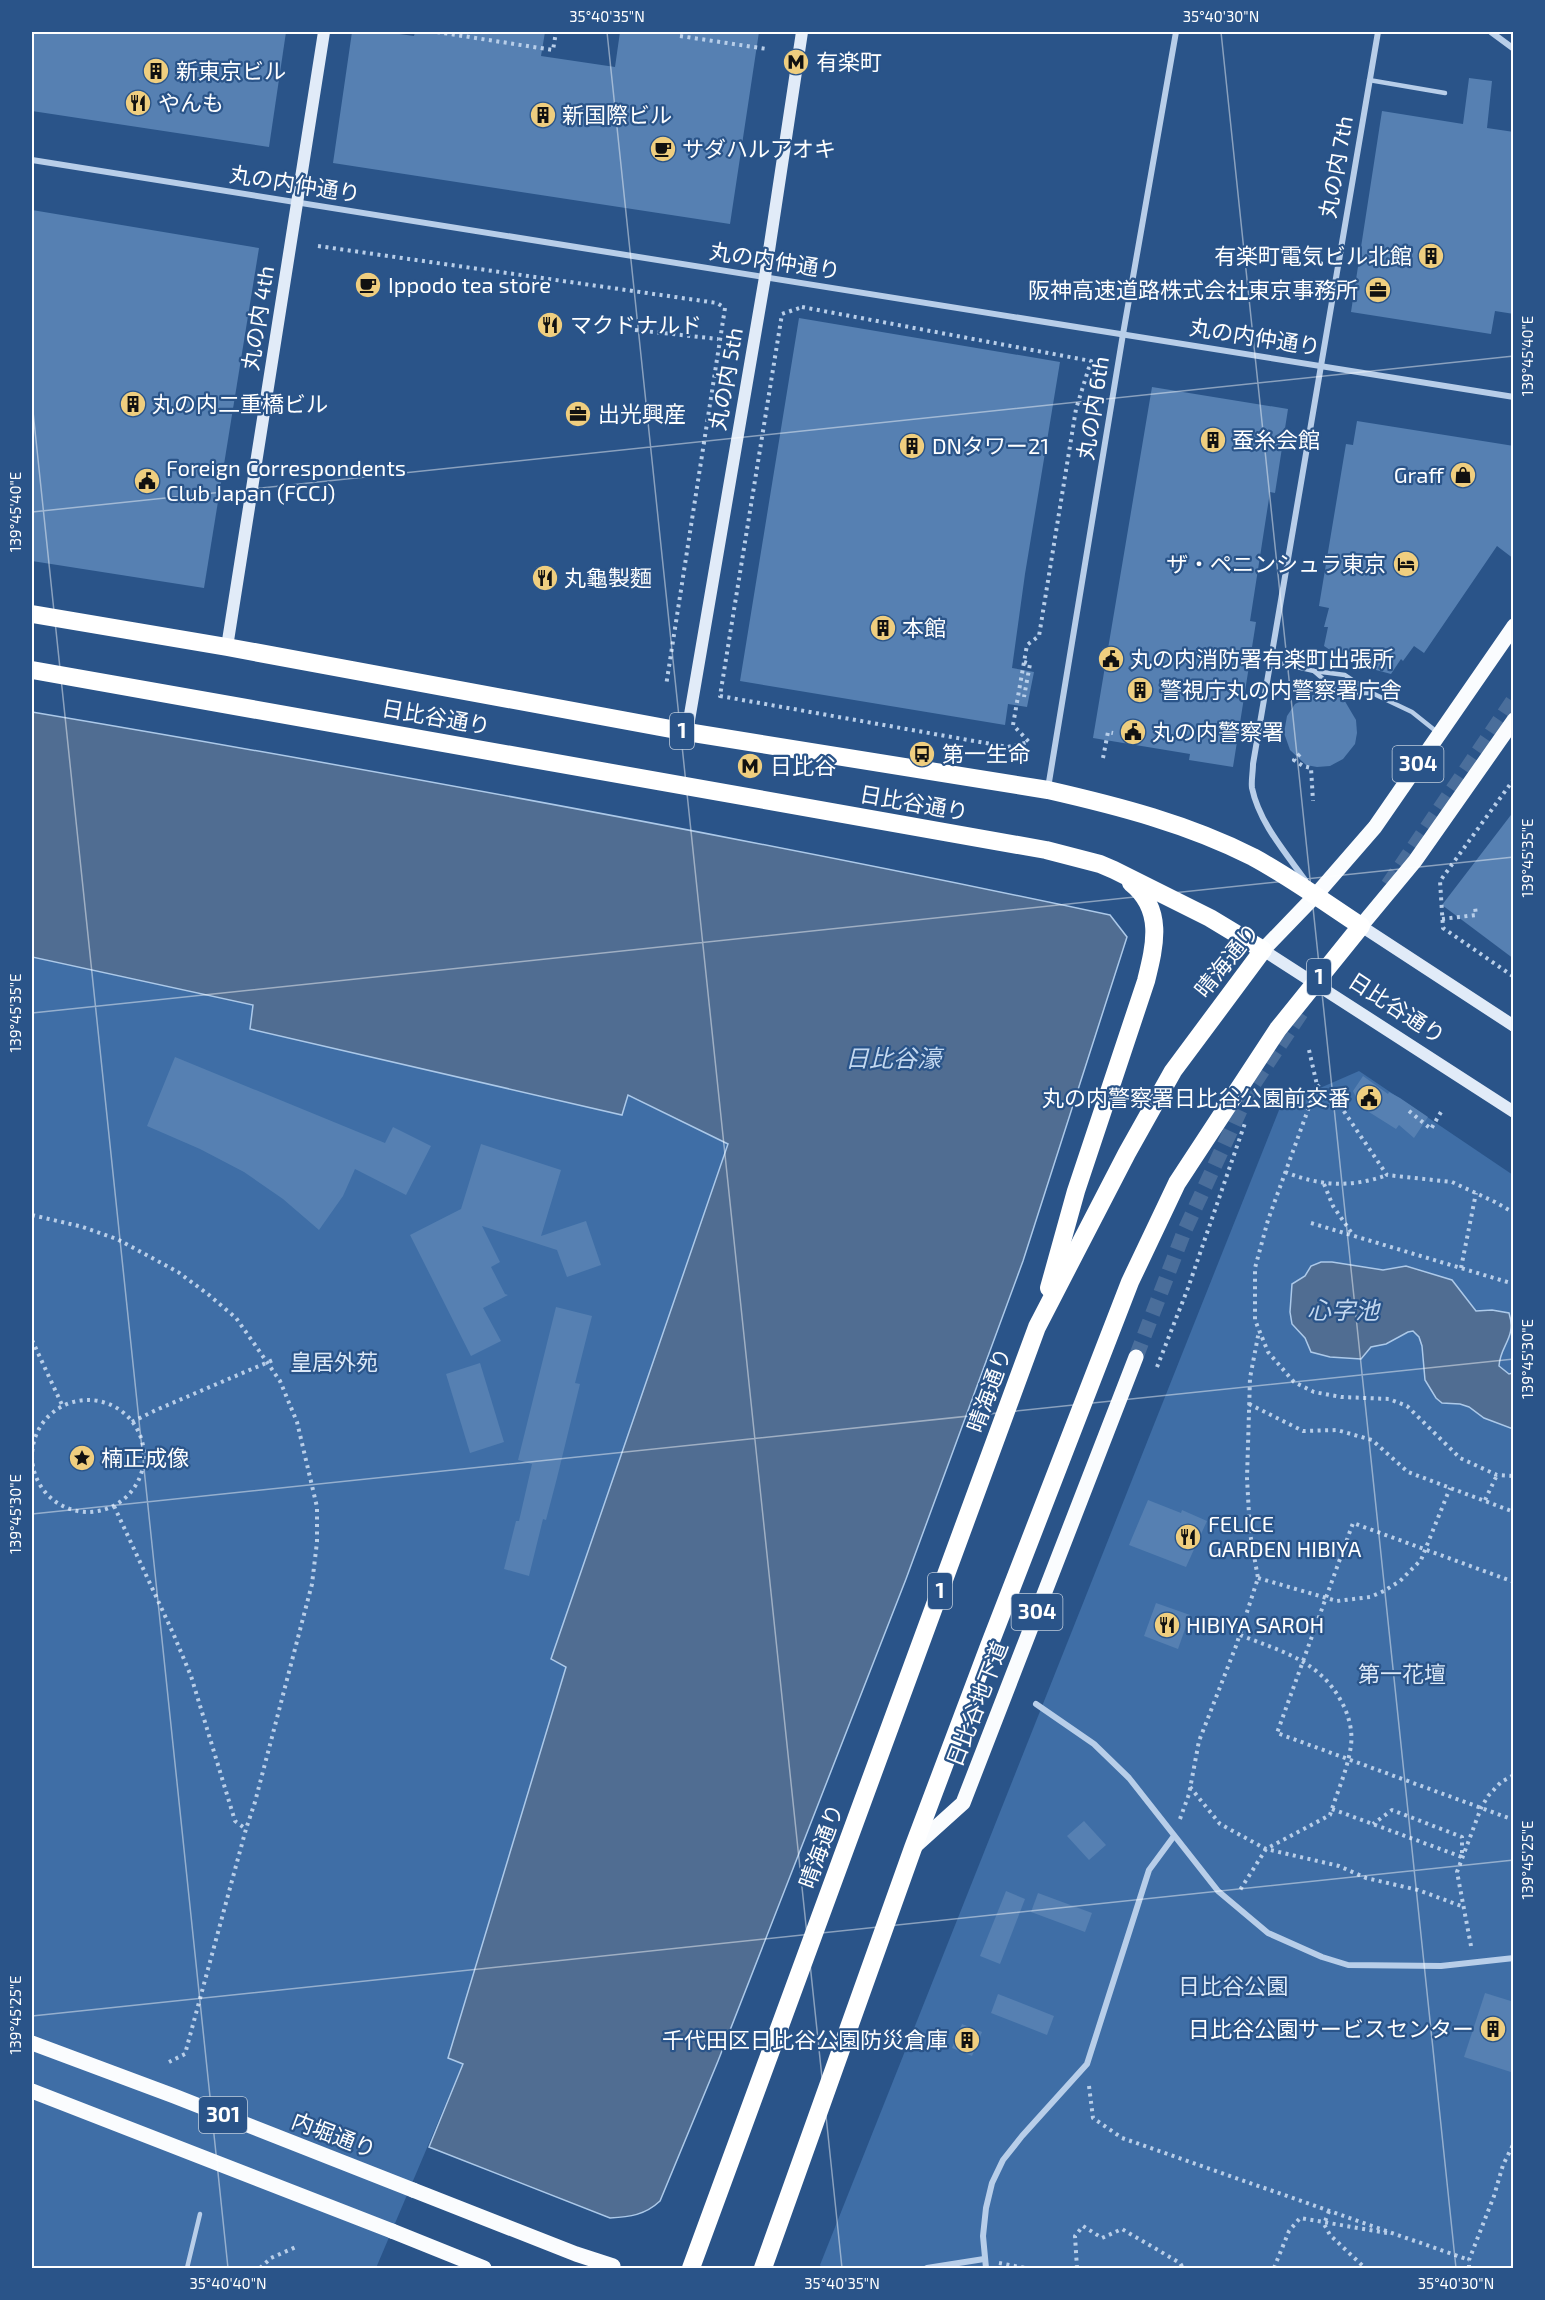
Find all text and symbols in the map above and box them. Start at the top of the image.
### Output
text: 35°40'35"N [569,7,645,25]
text: 35°40'30"N [1183,7,1259,25]
metro station icon: 有楽町 [781,47,811,77]
place label: 有楽町 [816,48,882,74]
building icon: 新東京ビル [141,56,171,86]
place label: 新東京ビル [176,57,286,83]
restaurant icon: やんも [123,88,153,118]
place label: やんも [158,89,224,115]
building icon: 新国際ビル [528,100,558,130]
place label: 新国際ビル [562,101,672,127]
street label: 丸の内 7th [1313,114,1357,220]
cafe icon: サダハルアオキ [648,134,678,164]
place label: サダハルアオキ [682,135,836,161]
street label: 丸の内仲通り [228,160,362,206]
street label: 丸の内仲通り [708,237,842,283]
building icon: 有楽町電気ビル北館 [1416,241,1446,271]
place label: 有楽町電気ビル北館 [1214,242,1412,268]
street label: 丸の内 4th [236,264,278,372]
cafe icon: Ippodo tea store [353,270,383,300]
place label: Ippodo tea store [388,271,551,297]
office icon: 阪神高速道路株式会社東京事務所 [1363,275,1393,305]
place label: 阪神高速道路株式会社東京事務所 [1028,276,1358,302]
restaurant icon: マクドナルド [535,310,565,340]
place label: マクドナルド [570,311,702,337]
street label: 丸の内仲通り [1188,313,1322,359]
text: 139°45'40"E [1518,316,1536,396]
street label: 丸の内 5th [703,325,747,432]
street label: 丸の内 6th [1071,354,1113,462]
building icon: 丸の内二重橋ビル [118,389,148,419]
place label: 丸の内二重橋ビル [152,390,328,416]
office icon: 出光興産 [563,399,593,429]
place label: 出光興産 [598,400,686,426]
building icon: 蚕糸会館 [1198,425,1228,455]
place label: 蚕糸会館 [1232,426,1320,452]
building icon: DNタワー21 [897,431,927,461]
place label: DNタワー21 [932,432,1049,458]
place label: Foreign Correspondents Club Japan (FCCJ) [166,454,406,505]
shop icon: Graff [1448,460,1478,490]
place label: Graff [1394,461,1444,487]
public building icon: Foreign Correspondents Club Japan (FCCJ) [132,466,162,496]
text: 139°45'40"E [6,472,24,552]
hotel icon: ザ・ペニンシュラ東京 [1391,549,1421,579]
place label: ザ・ペニンシュラ東京 [1166,550,1386,576]
restaurant icon: 丸龜製麵 [530,563,560,593]
place label: 丸龜製麵 [564,564,652,590]
building icon: 本館 [868,613,898,643]
place label: 本館 [902,614,946,640]
public building icon: 丸の内消防署有楽町出張所 [1096,644,1126,674]
place label: 丸の内消防署有楽町出張所 [1130,645,1394,671]
building icon: 警視庁丸の内警察署庁舎 [1125,675,1155,705]
place label: 警視庁丸の内警察署庁舎 [1160,676,1402,702]
street label: 日比谷通り [380,694,493,738]
road number: 1 [670,713,694,749]
public building icon: 丸の内警察署 [1118,717,1148,747]
place label: 丸の内警察署 [1152,718,1284,744]
bus stop icon: 第一生命 [907,739,937,769]
place label: 第一生命 [942,740,1030,766]
road number: 304 [1392,746,1444,782]
metro station icon: 日比谷 [735,751,765,781]
place label: 日比谷 [770,752,836,778]
street label: 日比谷通り [858,780,971,824]
text: 139°45'35"E [1518,819,1536,897]
street label: 晴海通り [1188,917,1264,1002]
road number: 1 [1307,959,1331,995]
street label: 日比谷通り [1344,966,1451,1048]
text: 139°45'35"E [6,974,24,1052]
water label: 日比谷濠 [845,1043,945,1072]
public building icon: 丸の内警察署日比谷公園前交番 [1354,1083,1384,1113]
place label: 丸の内警察署日比谷公園前交番 [1042,1084,1350,1110]
water label: 心字池 [1307,1295,1381,1324]
text: 139°45'30"E [1518,1319,1536,1399]
street label: 晴海通り [961,1344,1015,1435]
park label: 皇居外苑 [290,1348,378,1374]
place icon: 楠正成像 [67,1443,97,1473]
place label: 楠正成像 [101,1444,189,1470]
text: 139°45'30"E [6,1474,24,1554]
place label: FELICE GARDEN HIBIYA [1208,1510,1362,1561]
restaurant icon: FELICE GARDEN HIBIYA [1173,1522,1203,1552]
road number: 1 [928,1573,952,1609]
road number: 304 [1012,1594,1062,1630]
restaurant icon: HIBIYA SAROH [1152,1610,1182,1640]
place label: HIBIYA SAROH [1186,1611,1324,1637]
street label: 日比谷地下道 [940,1637,1012,1770]
park label: 第一花壇 [1358,1660,1446,1686]
street label: 晴海通り [793,1800,847,1891]
text: 139°45'25"E [1518,1821,1536,1899]
park label: 日比谷公園 [1178,1972,1288,1998]
text: 139°45'25"E [6,1976,24,2054]
building icon: 日比谷公園サービスセンター [1478,2014,1508,2044]
place label: 日比谷公園サービスセンター [1188,2015,1474,2041]
building icon: 千代田区日比谷公園防災倉庫 [952,2025,982,2055]
place label: 千代田区日比谷公園防災倉庫 [662,2026,948,2052]
road number: 301 [199,2097,247,2133]
street label: 内堀通り [289,2106,380,2162]
text: 35°40'40"N [189,2274,267,2292]
text: 35°40'35"N [804,2274,880,2292]
text: 35°40'30"N [1418,2274,1494,2292]

